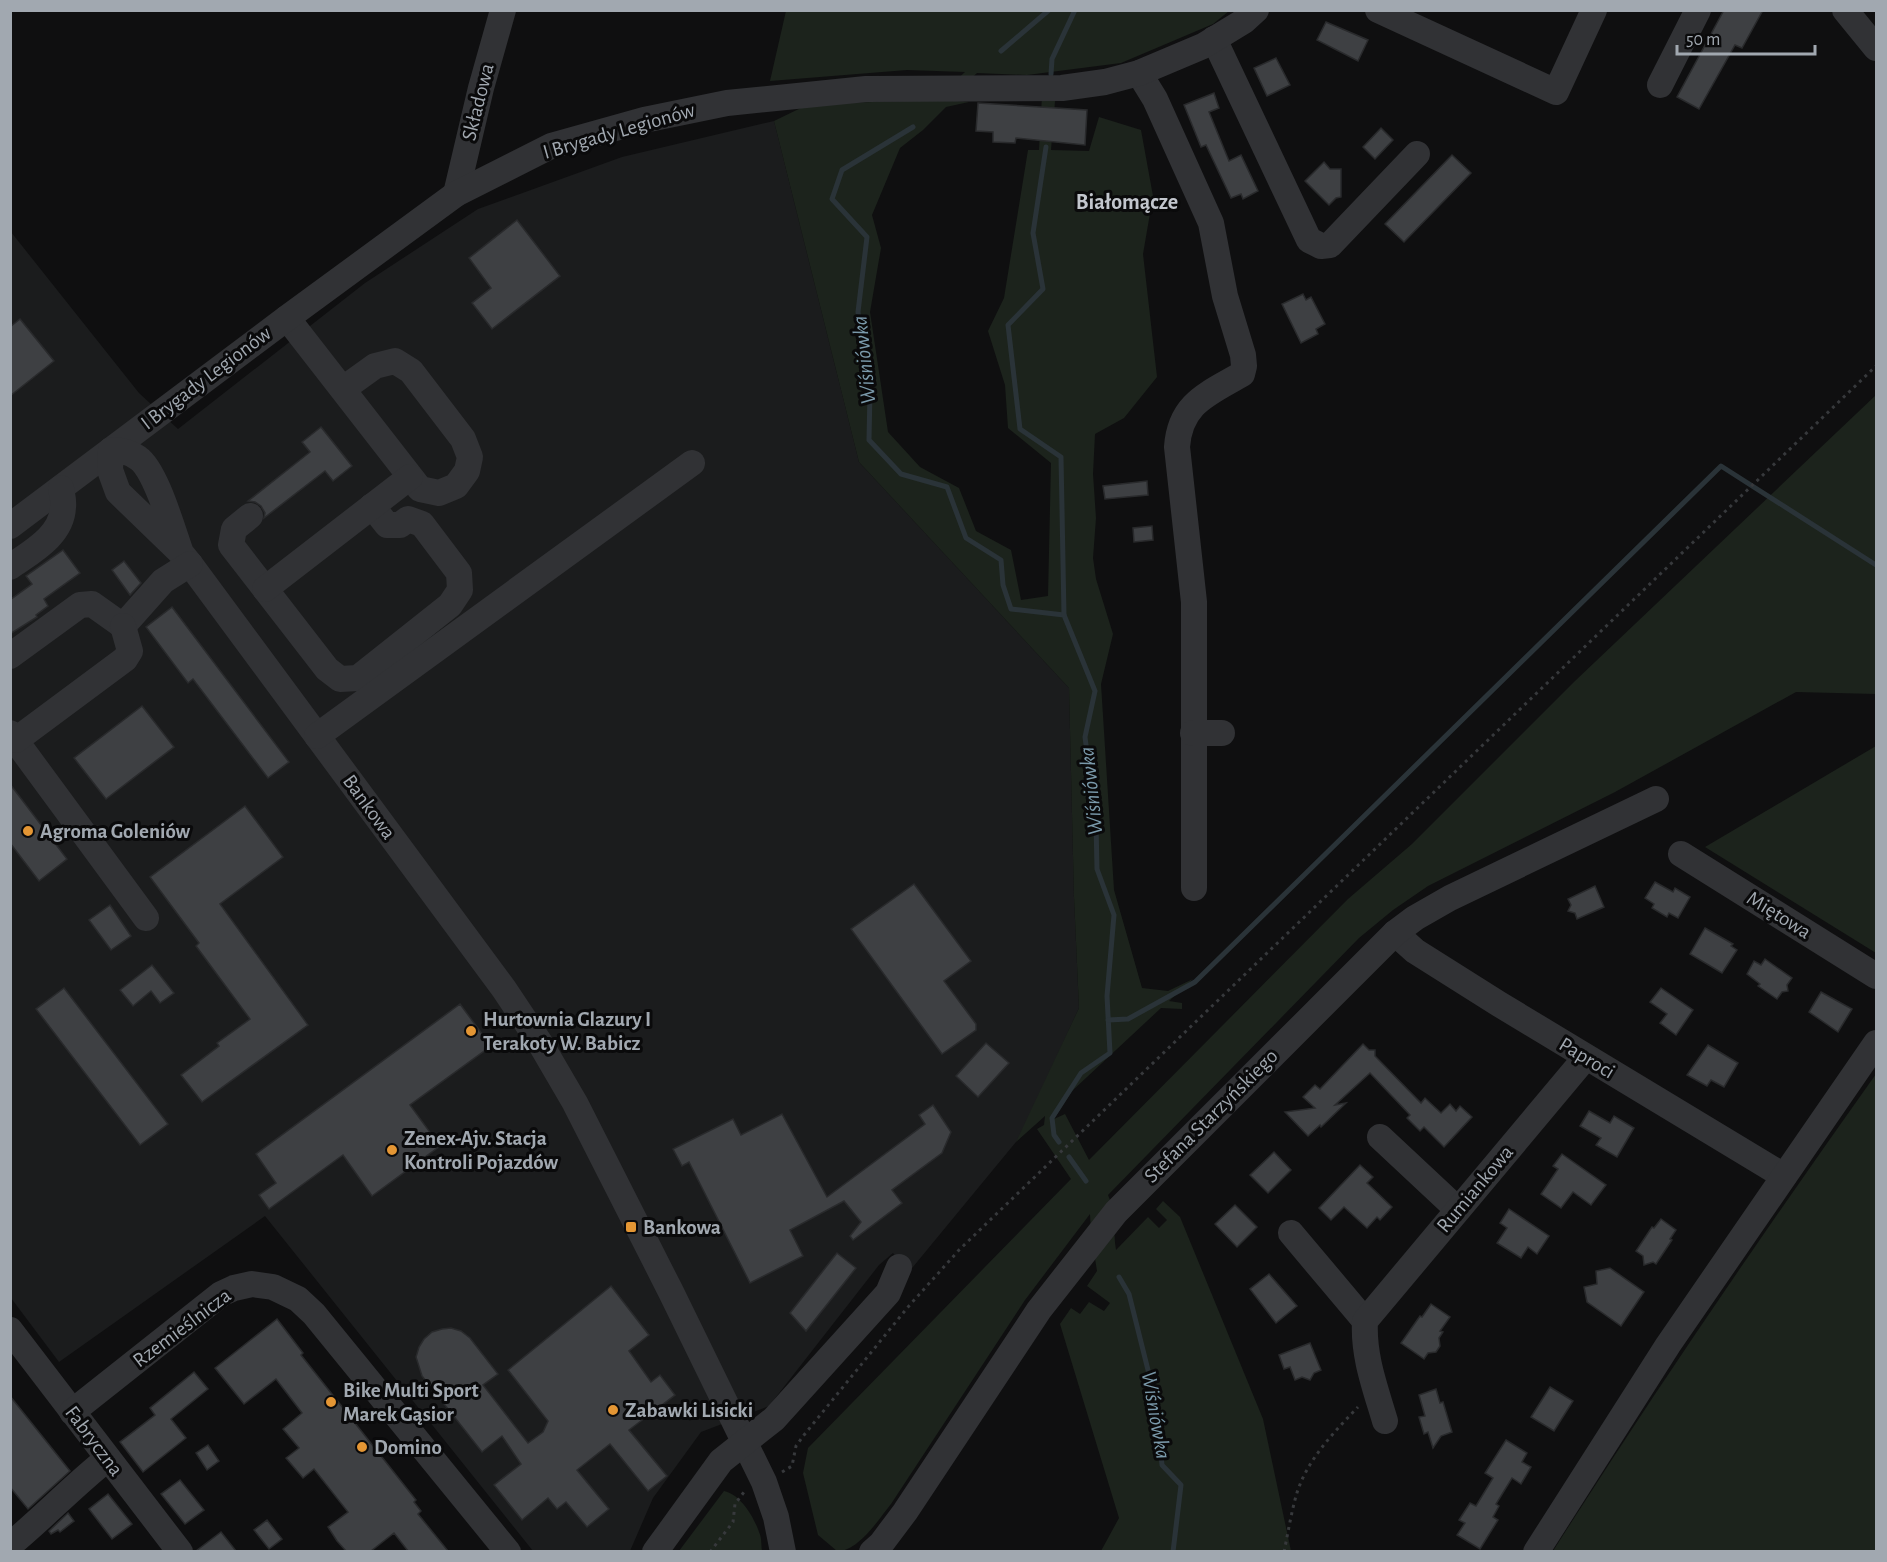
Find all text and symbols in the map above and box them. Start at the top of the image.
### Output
scale bar [1677,18,1815,56]
text: 50 m [1686,31,1720,49]
street label: Składowa [458,61,498,143]
street label: I Brygady Legionów [541,99,697,163]
district label: Białomącze [1076,191,1178,213]
water label: Wiśniówka [848,315,880,405]
street label: I Brygady Legionów [137,322,275,434]
water label: Wiśniówka [1075,746,1107,836]
street label: Bankowa [339,771,400,843]
place label: Agroma Goleniów [40,821,191,842]
marker: Agroma Goleniów [21,824,35,838]
street label: Miętowa [1743,887,1815,943]
place label: Hurtownia Glazury I Terakoty W. Babicz [483,1009,651,1054]
marker: Hurtownia Glazury I Terakoty W. Babicz [464,1024,478,1038]
street label: Paproci [1556,1033,1618,1083]
street label: Stefana Starzyńskiego [1140,1045,1282,1187]
place label: Zenex-Ajv. Stacja Kontroli Pojazdów [404,1128,558,1173]
street label: Rumiankowa [1433,1141,1518,1237]
marker: Zenex-Ajv. Stacja Kontroli Pojazdów [385,1143,399,1157]
place label: Bankowa [643,1217,721,1238]
marker: Bankowa [624,1220,638,1234]
street label: Rzemieślnicza [129,1284,235,1371]
water label: Wiśniówka [1137,1369,1175,1461]
place label: Bike Multi Sport Marek Gąsior [343,1380,479,1425]
marker: Bike Multi Sport Marek Gąsior [324,1395,338,1409]
place label: Zabawki Lisicki [625,1400,753,1421]
street label: Fabryczna [61,1402,127,1480]
marker: Zabawki Lisicki [606,1403,620,1417]
place label: Domino [374,1437,442,1458]
marker: Domino [355,1440,369,1454]

